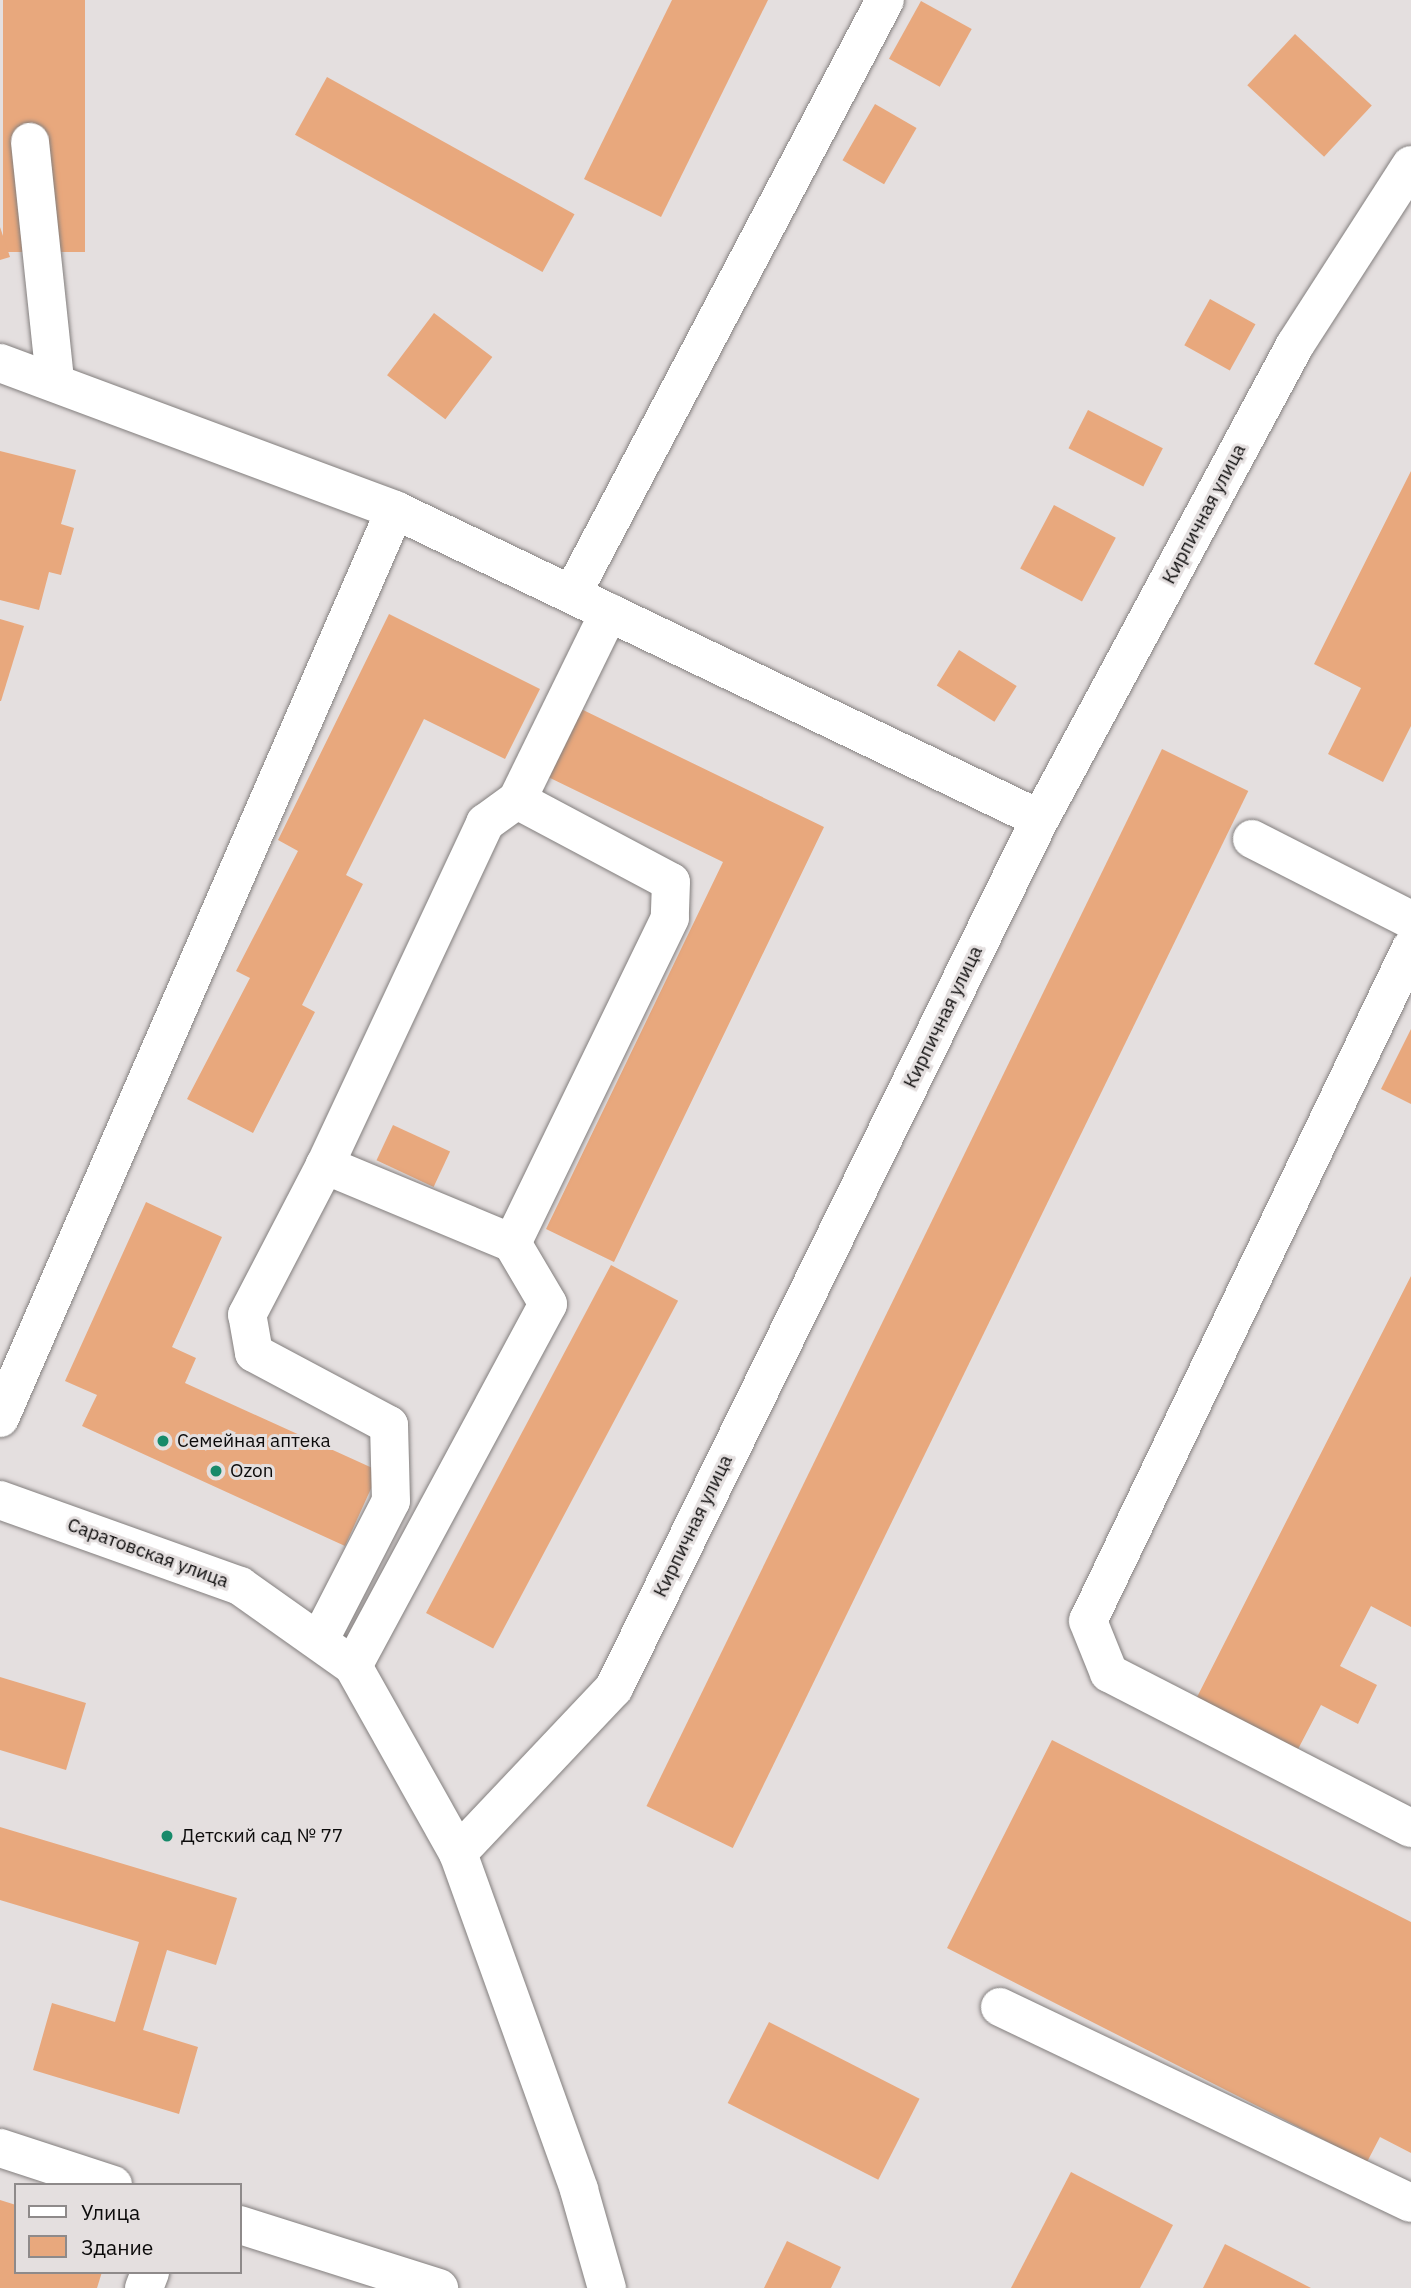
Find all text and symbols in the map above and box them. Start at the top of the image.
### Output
street label: Кирпичная улица [1157,440,1251,588]
street label: Кирпичная улица [899,942,987,1092]
place label: Семейная аптека [177,1430,331,1452]
marker: Семейная аптека [155,1433,171,1449]
street label: Кирпичная улица [649,1451,737,1601]
place label: Ozon [230,1460,274,1482]
marker: Ozon [208,1463,224,1479]
street label: Саратовская улица [64,1513,232,1593]
place label: Детский сад № 77 [181,1825,343,1847]
marker: Детский сад № 77 [159,1828,175,1844]
legend [14,2183,242,2274]
text: Улица [81,2198,140,2226]
text: Здание [81,2233,153,2261]

